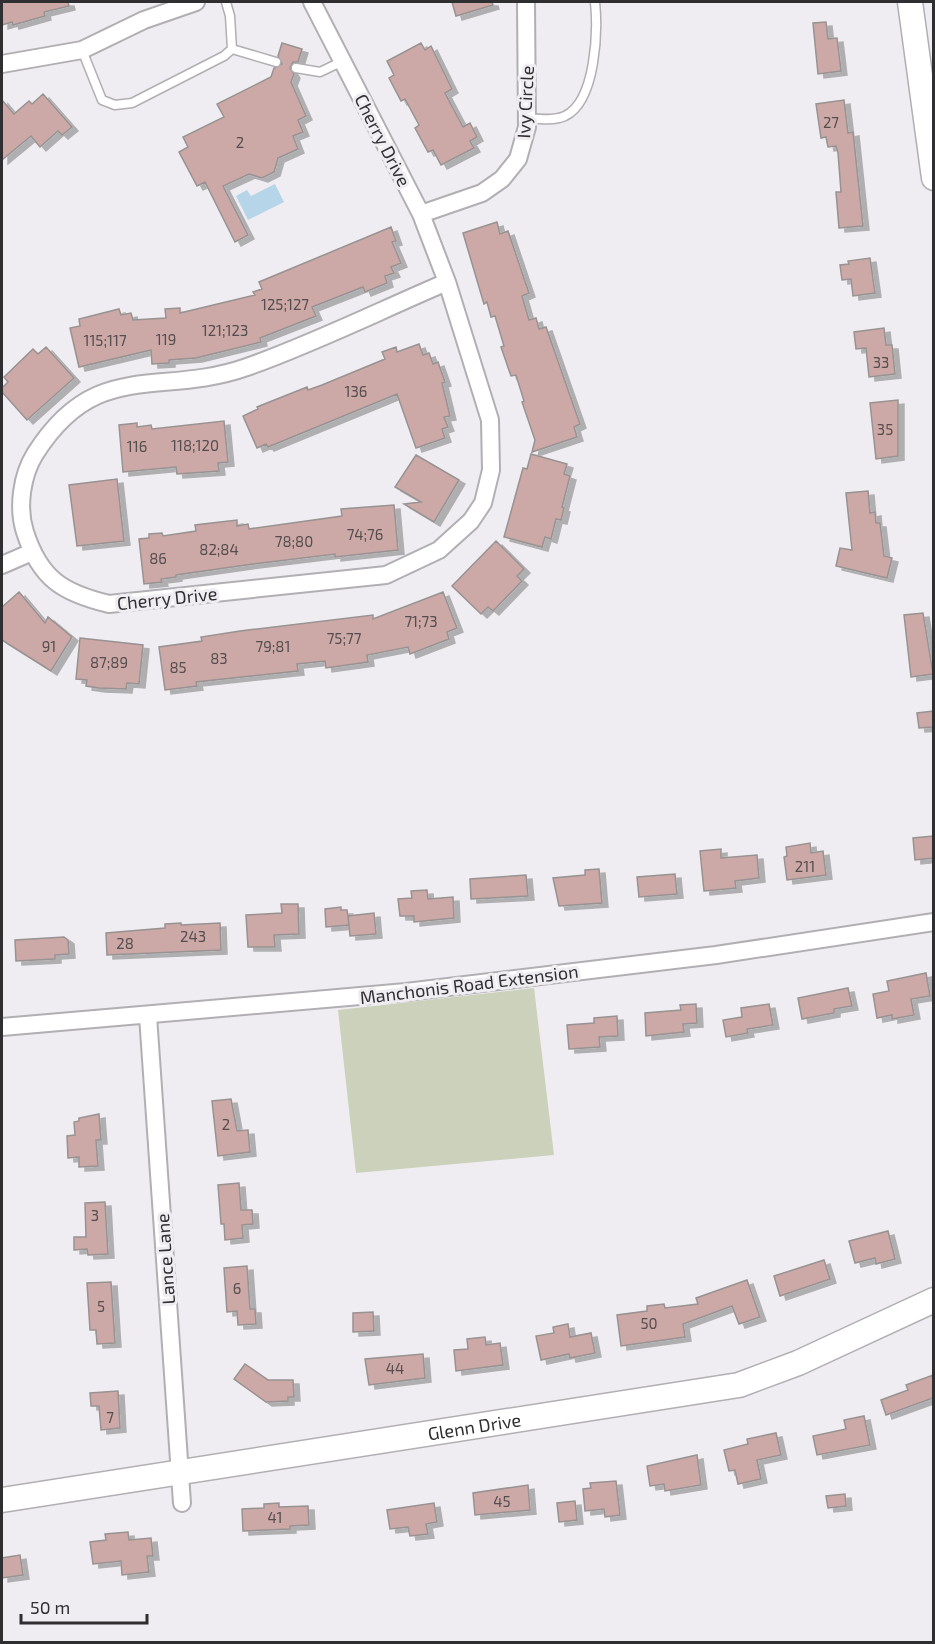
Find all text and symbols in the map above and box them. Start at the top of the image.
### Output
street label: Ivy Circle [512,65,538,139]
street label: Cherry Drive [350,90,416,190]
house number: 27 [823,113,839,131]
house number: 2 [236,133,244,151]
house number: 125;127 [261,295,309,313]
house number: 121;123 [202,321,248,339]
house number: 119 [156,330,176,348]
house number: 115;117 [83,331,127,349]
house number: 33 [873,353,889,371]
house number: 136 [345,382,367,400]
house number: 35 [877,420,893,438]
house number: 118;120 [171,436,219,454]
house number: 116 [127,437,147,455]
house number: 74;76 [347,525,383,543]
house number: 78;80 [275,532,313,550]
house number: 82;84 [199,540,239,558]
house number: 86 [149,549,167,567]
street label: Cherry Drive [116,582,218,614]
house number: 71;73 [404,612,438,630]
house number: 75;77 [327,629,362,647]
house number: 91 [42,637,56,655]
house number: 79;81 [256,637,290,655]
house number: 83 [210,649,228,667]
house number: 87;89 [90,653,128,671]
house number: 85 [169,658,187,676]
house number: 211 [795,857,815,875]
house number: 243 [180,927,206,945]
house number: 28 [116,934,134,952]
street label: Manchonis Road Extension [358,960,580,1008]
house number: 2 [222,1115,230,1133]
house number: 3 [91,1206,99,1224]
street label: Lance Lane [151,1213,179,1305]
house number: 6 [233,1279,241,1297]
house number: 5 [97,1297,105,1315]
house number: 50 [640,1314,658,1332]
house number: 44 [386,1359,404,1377]
house number: 7 [106,1408,114,1426]
street label: Glenn Drive [426,1408,522,1444]
house number: 45 [493,1492,511,1510]
house number: 41 [267,1508,283,1526]
scale bar [21,1587,147,1625]
text: 50 m [30,1596,70,1618]

